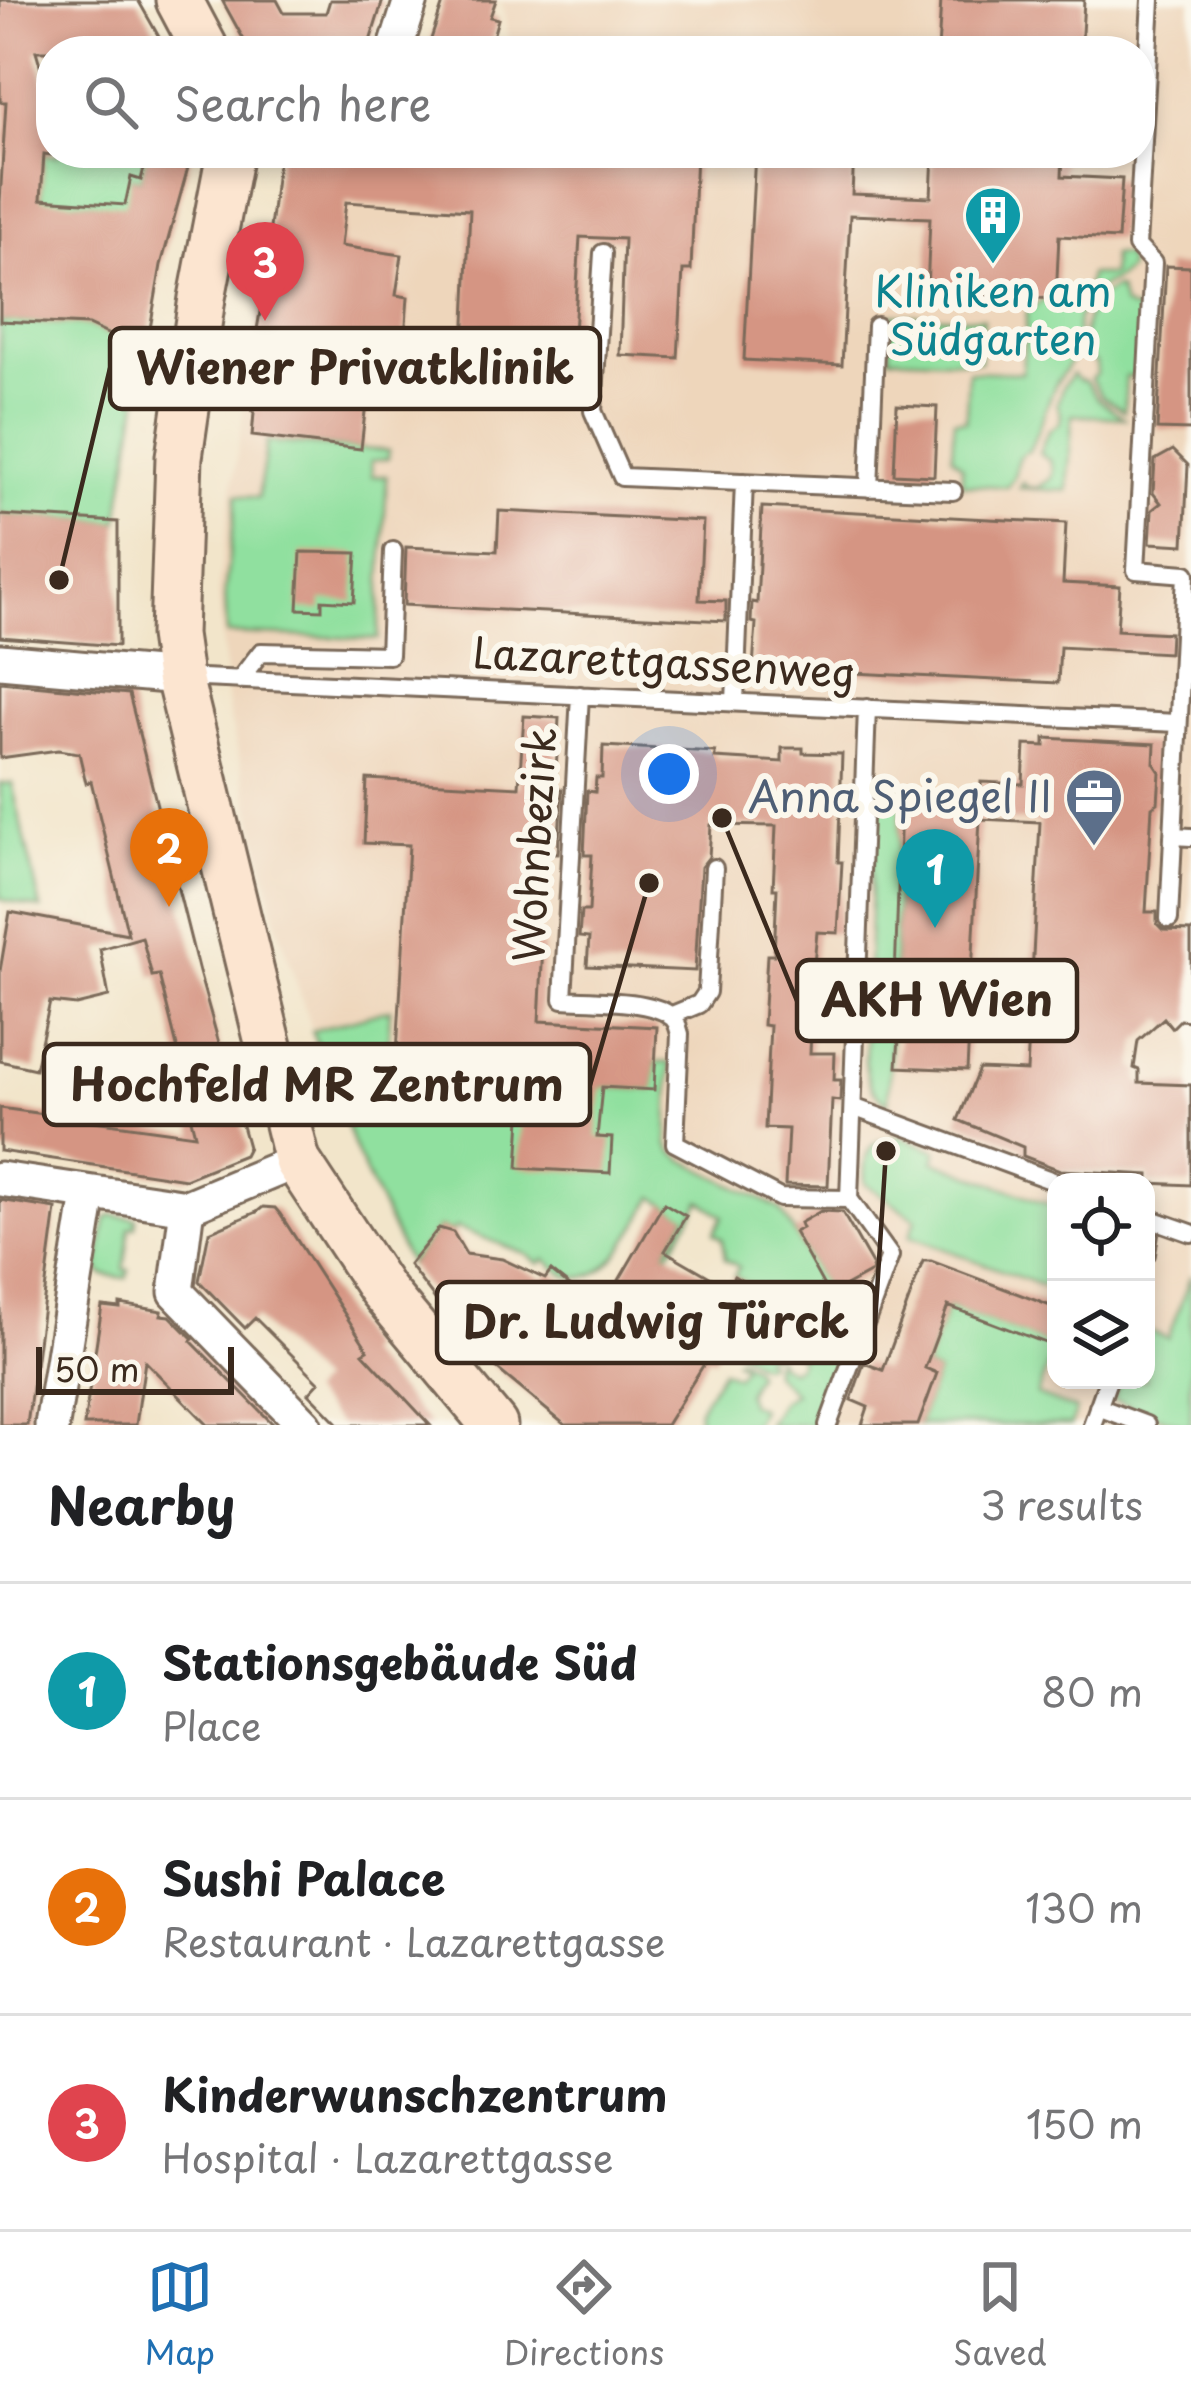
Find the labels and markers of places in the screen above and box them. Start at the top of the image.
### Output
building icon: Kliniken am Südgarten [962,184,1024,266]
pin: 3 [226,222,304,321]
place label: Kliniken am Südgarten [874,258,1112,369]
callout: Wiener Privatklinik [110,328,600,409]
place label: Anna Spiegel II [748,763,1052,826]
office icon: Anna Spiegel II [1063,766,1125,848]
pin: 2 [130,808,208,907]
pin: 1 [896,829,974,928]
callout: AKH Wien [797,960,1077,1041]
callout: Hochfeld MR Zentrum [44,1044,590,1125]
callout: Dr. Ludwig Türck [437,1282,875,1363]

